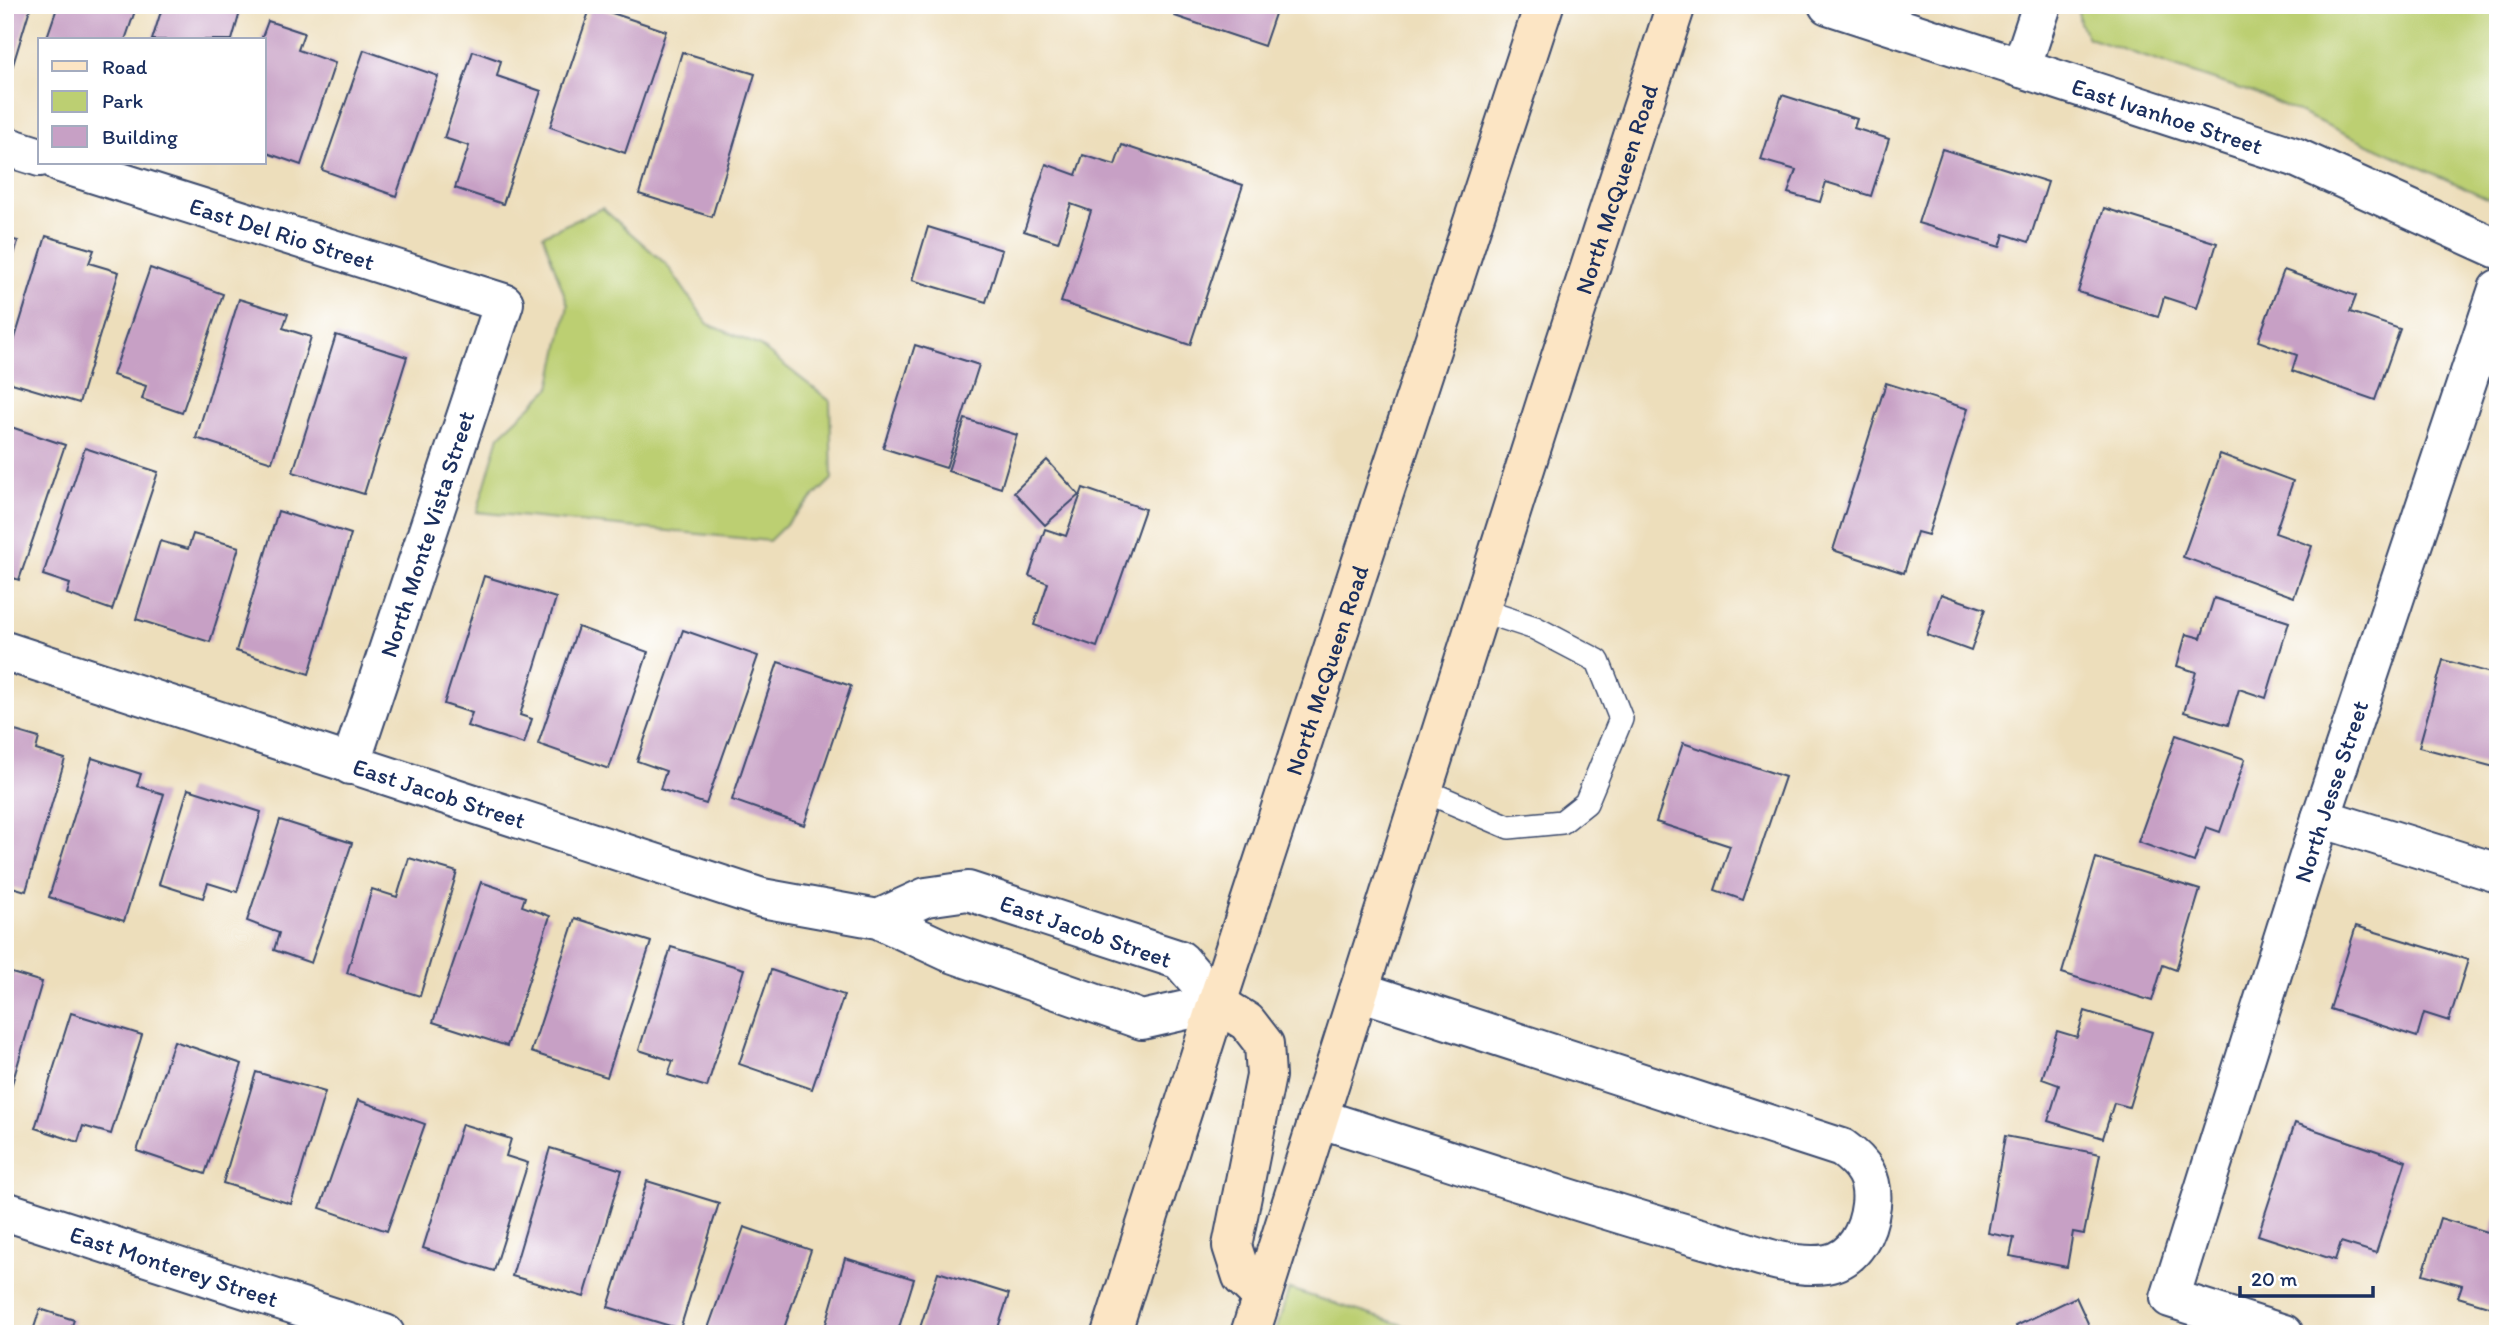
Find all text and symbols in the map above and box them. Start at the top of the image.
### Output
legend [38,38,266,164]
text: Road [102,54,148,79]
street label: East Ivanhoe Street [2068,71,2267,160]
street label: North McQueen Road [1568,80,1664,298]
text: Park [102,88,144,113]
text: Building [102,124,178,149]
street label: East Del Rio Street [186,190,378,276]
street label: North Monte Vista Street [373,407,481,661]
street label: North McQueen Road [1278,561,1374,779]
street label: North Jesse Street [2287,697,2374,886]
street label: East Jacob Street [350,751,529,834]
street label: East Jacob Street [996,888,1176,974]
street label: East Monterey Street [67,1219,282,1313]
scale bar [2240,1255,2374,1299]
text: 20 m [2251,1266,2298,1291]

